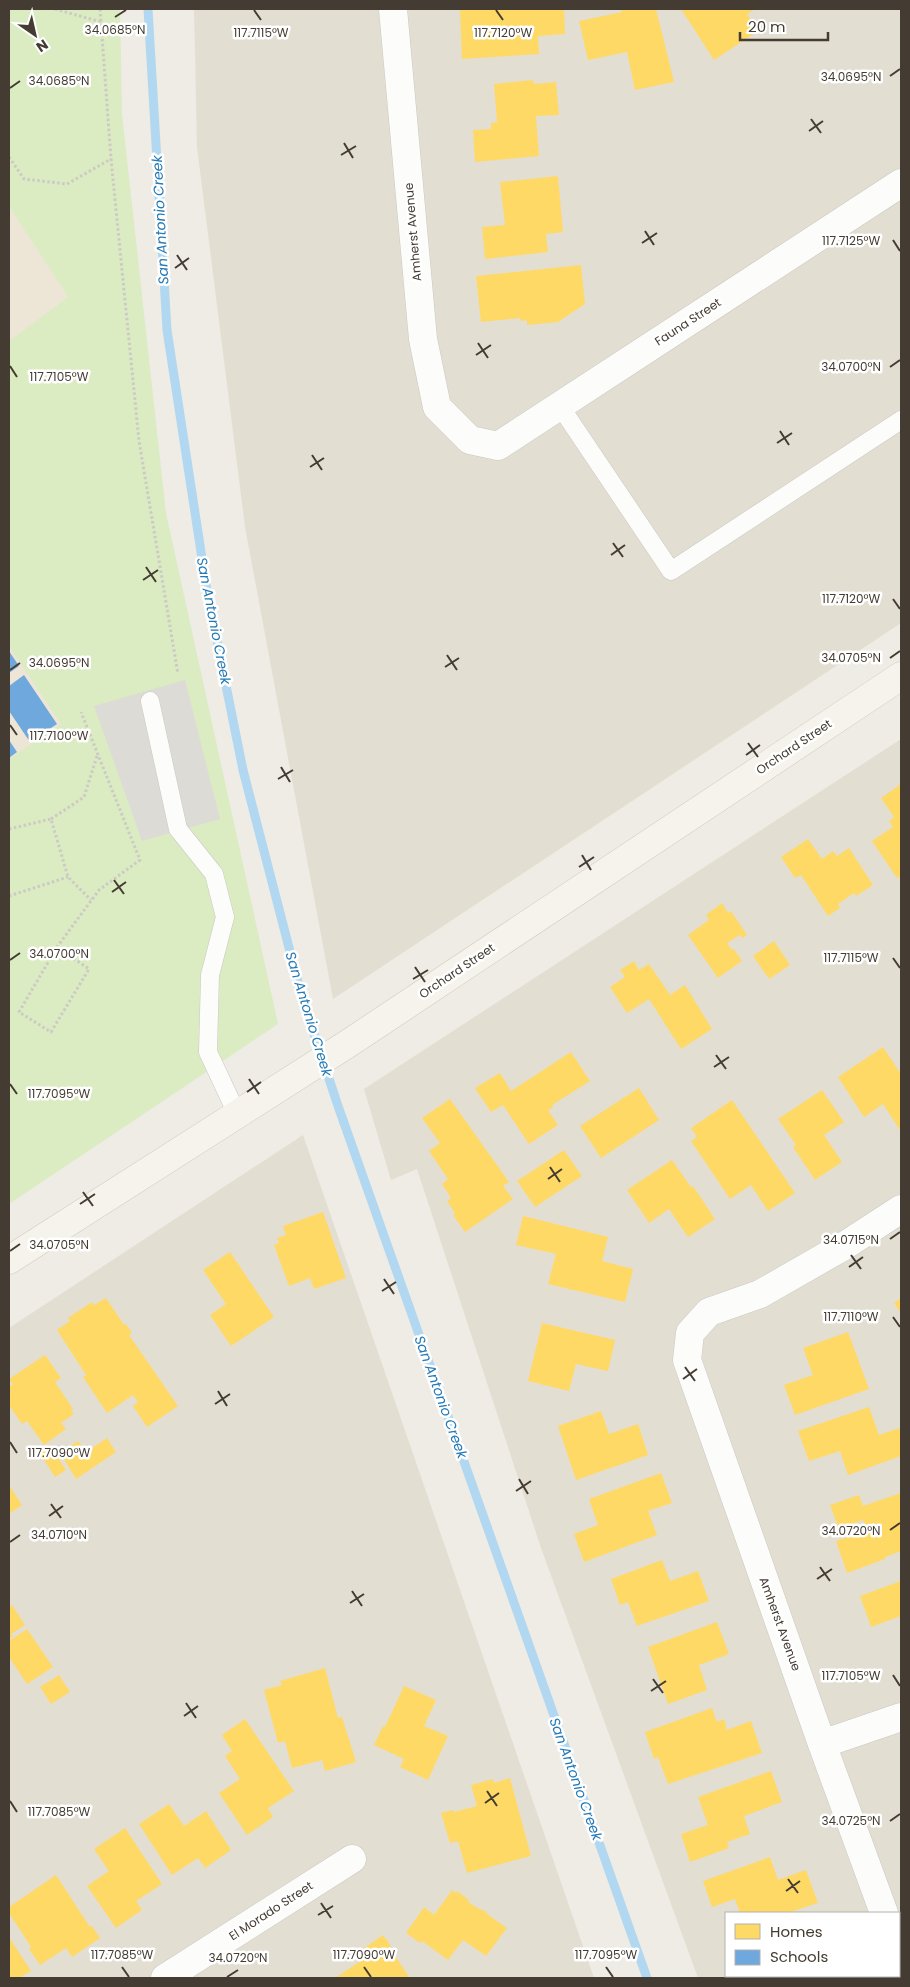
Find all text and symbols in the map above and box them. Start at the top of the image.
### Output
north arrow [10,10,60,60]
scale bar [740,10,828,42]
text: 20 m [748,16,786,37]
text: 34.0685°N [85,21,145,38]
text: 117.7115°W [233,24,289,41]
text: 117.7120°W [474,24,532,41]
text: N [32,35,52,57]
text: 34.0695°N [821,68,881,85]
text: 34.0685°N [29,72,89,89]
water label: San Antonio Creek [147,154,173,285]
street label: Amherst Avenue [400,182,425,282]
text: 117.7125°W [822,232,880,249]
street label: Fauna Street [651,294,724,349]
text: 34.0700°N [821,358,881,375]
text: 117.7105°W [30,368,89,385]
water label: San Antonio Creek [192,556,236,687]
text: 117.7120°W [822,590,880,607]
text: 34.0705°N [821,649,881,666]
text: 34.0695°N [29,654,89,671]
street label: Orchard Street [753,715,835,778]
text: 117.7100°W [30,727,89,744]
street label: Orchard Street [416,939,498,1002]
text: 34.0700°N [29,945,89,962]
water label: San Antonio Creek [281,949,338,1080]
text: 117.7115°W [823,949,879,966]
text: 117.7095°W [28,1085,91,1102]
text: 34.0715°N [823,1231,879,1248]
text: 34.0705°N [29,1236,89,1253]
text: 117.7110°W [823,1308,879,1325]
water label: San Antonio Creek [409,1333,473,1462]
text: 117.7090°W [28,1444,91,1461]
text: 34.0720°N [821,1522,881,1539]
text: 34.0710°N [31,1526,87,1543]
street label: Amherst Avenue [756,1574,805,1673]
text: 117.7105°W [822,1667,881,1684]
water label: San Antonio Creek [544,1715,608,1844]
text: 117.7085°W [28,1803,91,1820]
text: 34.0725°N [821,1812,881,1829]
street label: El Morado Street [225,1877,316,1944]
legend [725,1912,900,1977]
text: Homes [770,1921,823,1942]
text: 117.7085°W [91,1946,154,1963]
text: 117.7090°W [333,1946,396,1963]
text: 117.7095°W [575,1946,638,1963]
text: Schools [770,1946,828,1967]
text: 34.0720°N [208,1949,268,1966]

